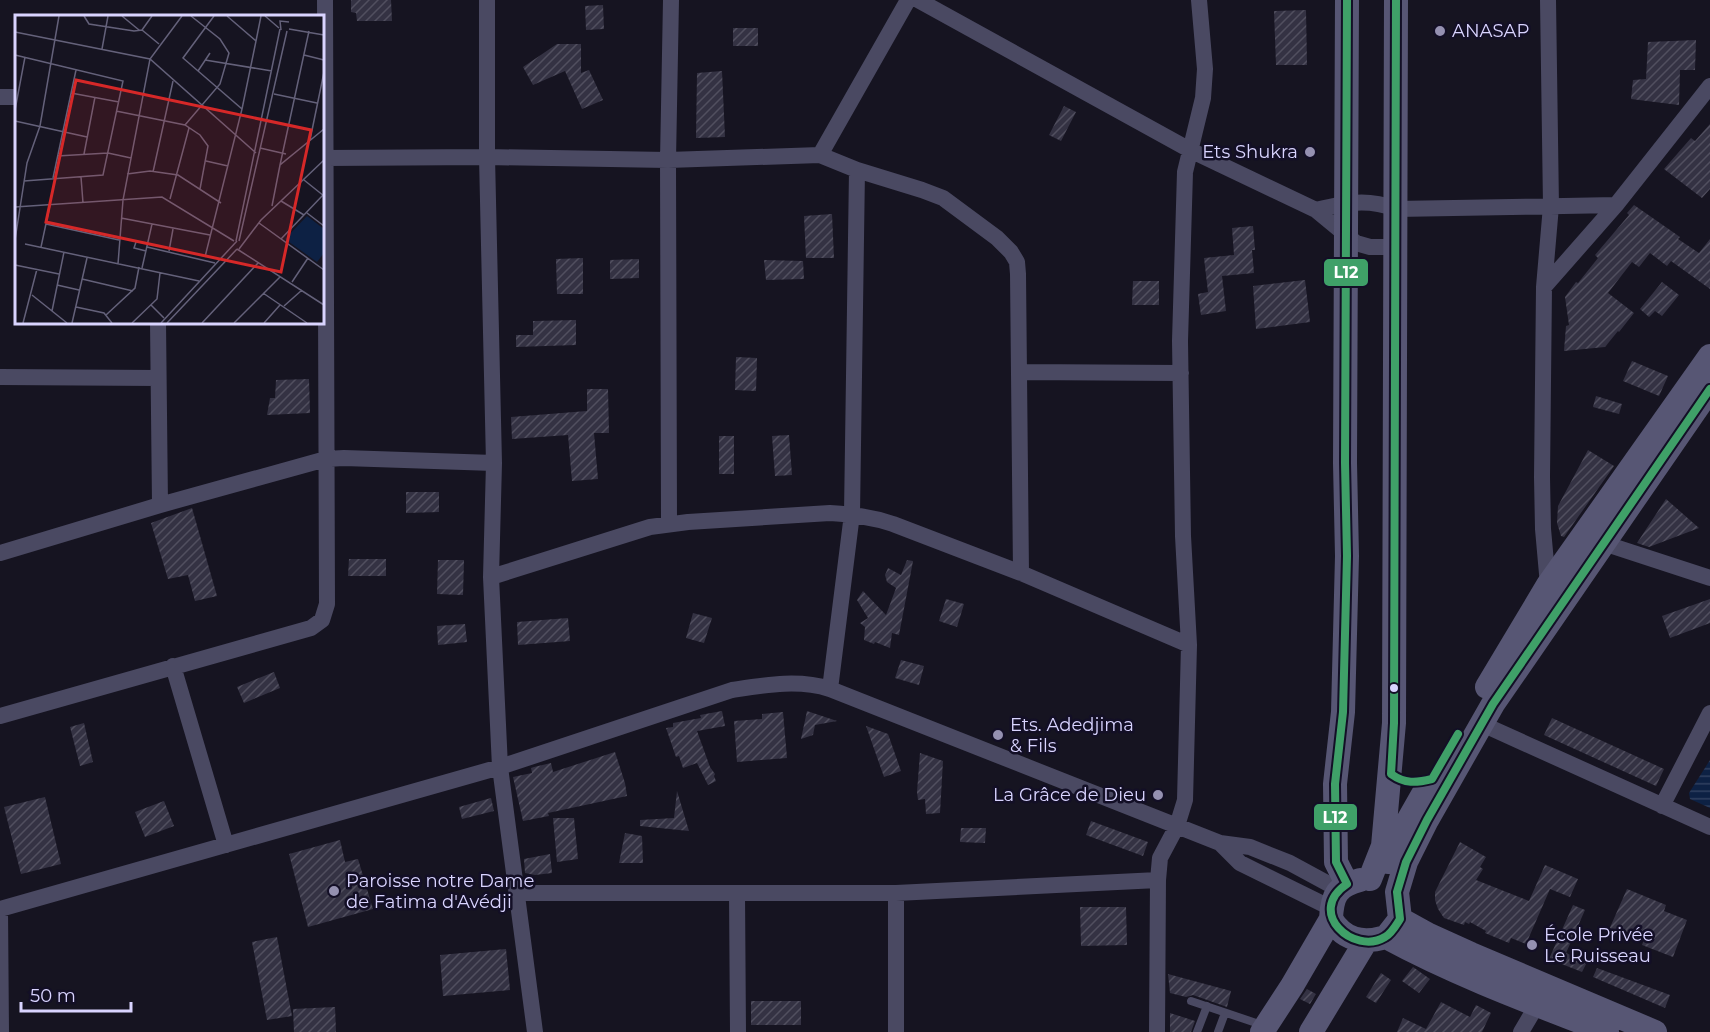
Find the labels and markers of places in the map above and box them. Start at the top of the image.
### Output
place label: ANASAP [1452,20,1529,42]
marker: ANASAP [1433,24,1447,38]
place label: Ets Shukra [1202,141,1298,163]
marker: Ets Shukra [1303,145,1317,159]
unlabelled marker [1388,682,1400,694]
place label: Ets. Adedjima & Fils [1010,714,1134,757]
marker: Ets. Adedjima & Fils [991,728,1005,742]
place label: La Grâce de Dieu [993,784,1146,806]
marker: La Grâce de Dieu [1151,788,1165,802]
place label: Paroisse notre Dame de Fatima d'Avédji [346,870,534,913]
marker: Paroisse notre Dame de Fatima d'Avédji [327,884,341,898]
place label: École Privée Le Ruisseau [1544,924,1653,967]
marker: École Privée Le Ruisseau [1525,938,1539,952]

